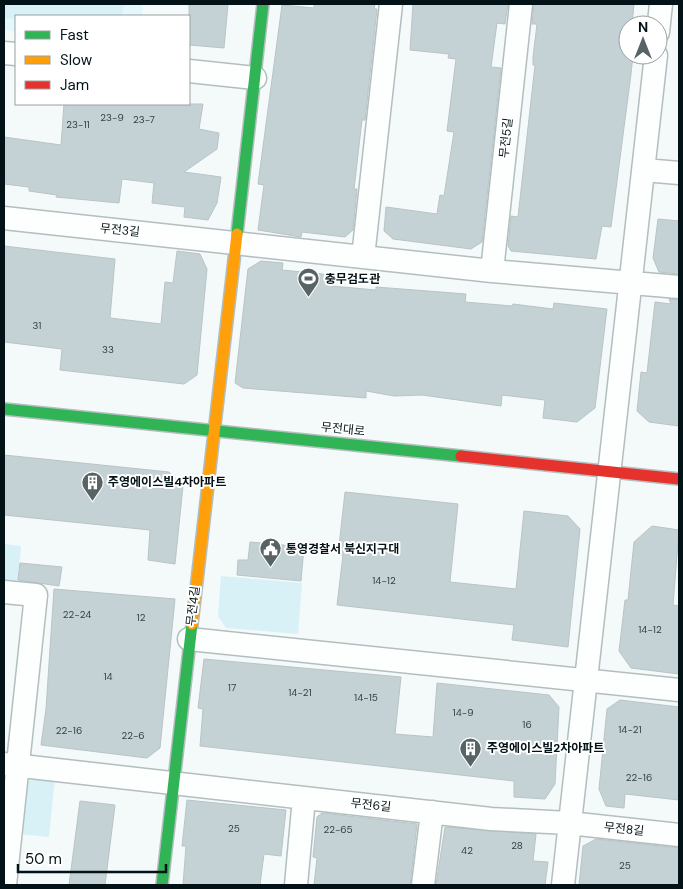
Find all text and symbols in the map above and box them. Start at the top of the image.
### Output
legend [15,15,190,105]
north arrow [618,15,668,65]
text: N [638,18,648,36]
text: Fast [60,25,89,45]
text: Slow [60,50,93,70]
text: Jam [60,75,89,95]
house number: 23-9 [100,111,124,124]
house number: 23-7 [133,113,155,126]
street label: 무전5길 [496,117,516,159]
house number: 23-11 [66,118,90,131]
street label: 무전3길 [99,220,141,240]
sports icon: 충무검도관 [297,267,321,298]
place label: 충무검도관 [325,271,380,287]
house number: 31 [33,319,41,332]
house number: 33 [102,343,114,356]
street label: 무전대로 [320,419,366,439]
building icon: 주영에이스빌4차아파트 [80,470,104,501]
place label: 주영에이스빌4차아파트 [108,474,226,490]
public building icon: 통영경찰서 북신지구대 [258,537,282,568]
place label: 통영경찰서 북신지구대 [286,541,399,557]
house number: 14-12 [372,574,396,587]
street label: 무전4길 [183,585,203,627]
house number: 22-24 [63,608,91,621]
house number: 12 [137,611,146,624]
house number: 14-12 [638,623,662,636]
house number: 14 [103,670,113,683]
house number: 17 [228,681,236,694]
house number: 14-21 [288,686,312,699]
house number: 14-15 [354,691,378,704]
house number: 14-9 [453,706,473,719]
house number: 16 [522,718,532,731]
house number: 14-21 [618,723,642,736]
house number: 22-16 [56,724,82,737]
house number: 22-6 [121,729,145,742]
building icon: 주영에이스빌2차아파트 [459,736,483,767]
place label: 주영에이스빌2차아파트 [487,740,604,756]
house number: 22-16 [626,771,652,784]
street label: 무전6길 [350,795,392,815]
street label: 무전8길 [603,819,645,839]
house number: 25 [228,822,240,835]
house number: 22-65 [323,823,353,836]
house number: 28 [511,839,523,852]
scale bar [18,842,165,874]
house number: 42 [461,844,473,857]
text: 50 m [25,849,62,869]
house number: 25 [619,859,631,872]

